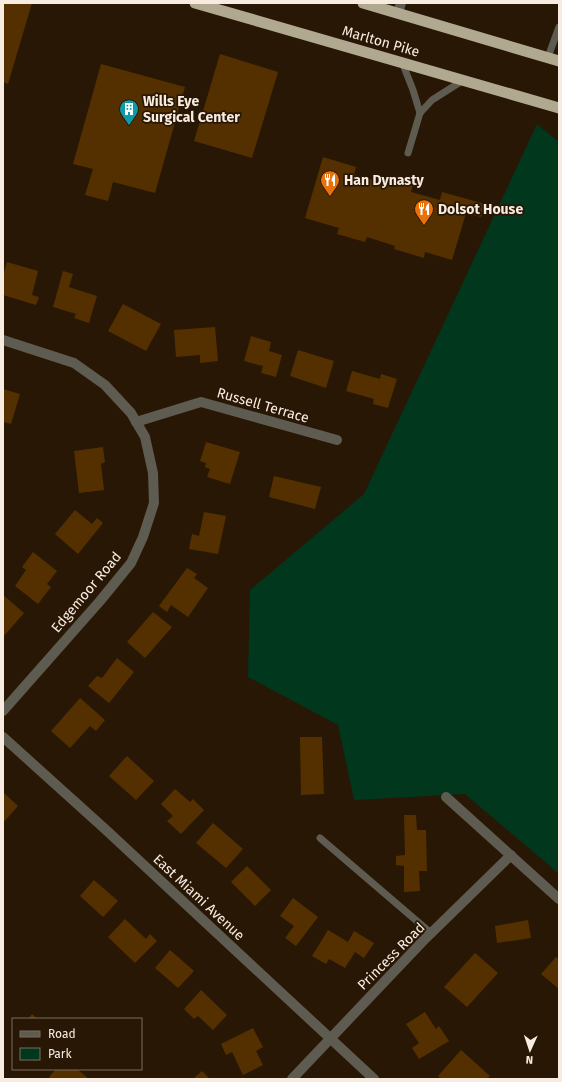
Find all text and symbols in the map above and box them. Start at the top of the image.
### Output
street label: Marlton Pike [340,22,422,61]
place label: Wills Eye Surgical Center [143,93,240,126]
building icon: Wills Eye Surgical Center [118,98,140,126]
restaurant icon: Han Dynasty [319,169,341,197]
place label: Han Dynasty [344,172,424,189]
restaurant icon: Dolsot House [413,198,435,226]
place label: Dolsot House [438,201,523,218]
street label: Russell Terrace [215,384,311,427]
street label: Edgemoor Road [48,549,125,636]
street label: East Miami Avenue [149,851,248,944]
street label: Princess Road [354,919,429,994]
legend [12,1018,142,1070]
text: Road [48,1027,76,1041]
north arrow [510,1030,550,1070]
text: Park [48,1047,72,1061]
text: N [526,1053,533,1066]

